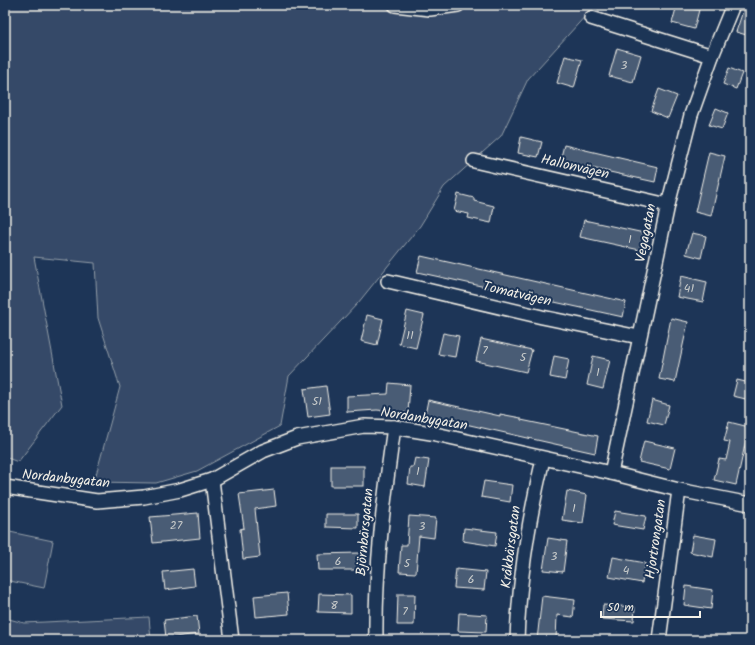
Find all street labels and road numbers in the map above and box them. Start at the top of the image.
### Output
street label: Hallonvägen [539,148,611,186]
street label: Vegagatan [630,202,662,264]
street label: Tomatvägen [480,275,554,313]
street label: Nordanbygatan [379,401,469,437]
street label: Nordanbygatan [21,463,111,495]
street label: Björnbärsgatan [350,487,380,577]
street label: Hjortrongatan [640,498,672,580]
street label: Kråkbärsgatan [495,504,527,590]

